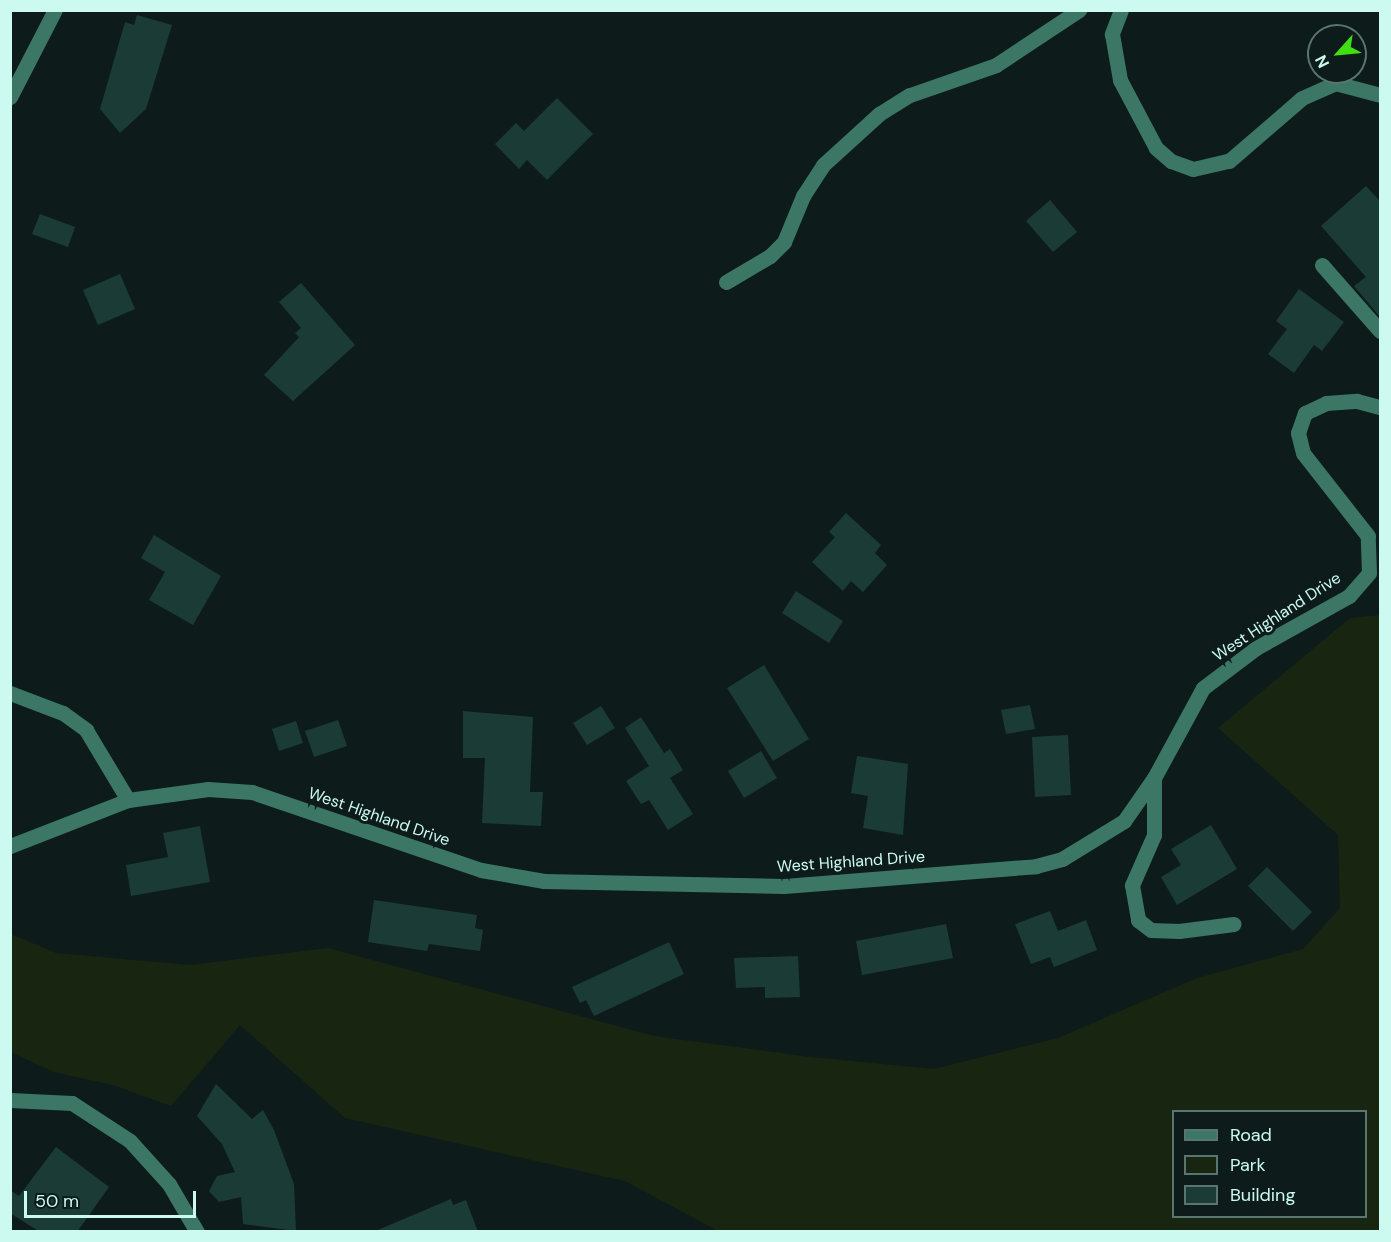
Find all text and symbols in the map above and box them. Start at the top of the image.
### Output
north arrow [1307,24,1367,84]
text: N [1310,52,1334,71]
street label: West Highland Drive [1210,569,1344,665]
street label: West Highland Drive [306,784,452,850]
street label: West Highland Drive [776,847,926,877]
legend [1172,1110,1367,1218]
text: Road [1230,1123,1272,1147]
text: Park [1230,1153,1266,1177]
scale bar [27,1179,200,1217]
text: Building [1230,1183,1295,1207]
text: 50 m [35,1189,79,1213]

